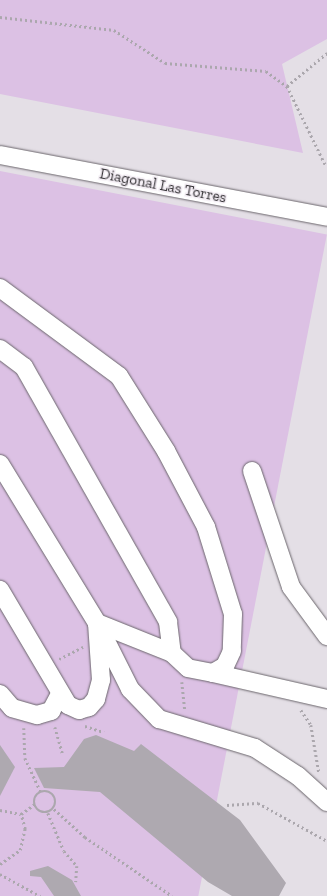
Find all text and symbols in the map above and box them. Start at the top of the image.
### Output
street label: Diagonal Las Torres [98,165,228,207]

